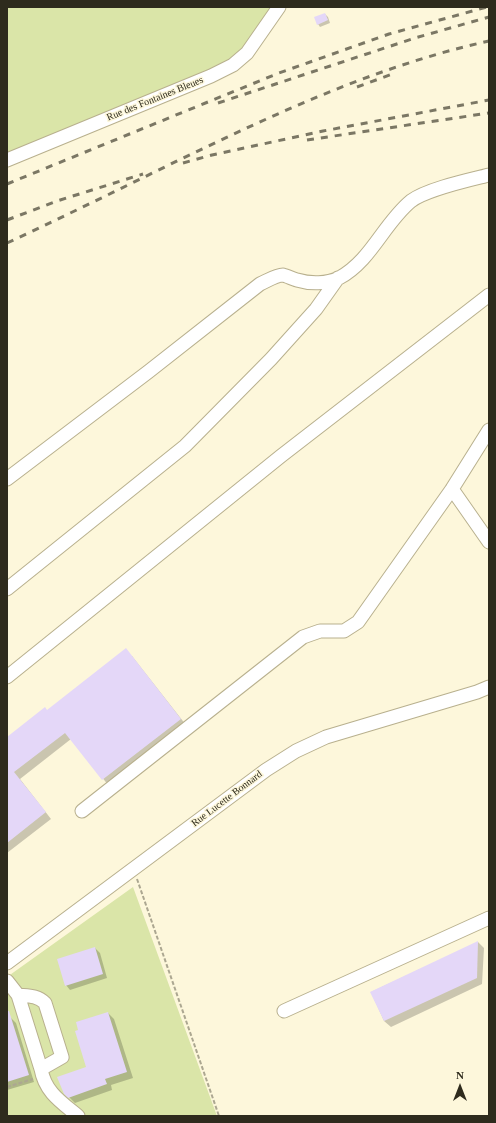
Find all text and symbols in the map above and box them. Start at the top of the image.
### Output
street label: Rue des Fontaines Bleues [105,74,205,124]
street label: Rue Lucette Bonnard [189,768,265,830]
north arrow [440,1067,480,1107]
text: N [456,1069,464,1081]

